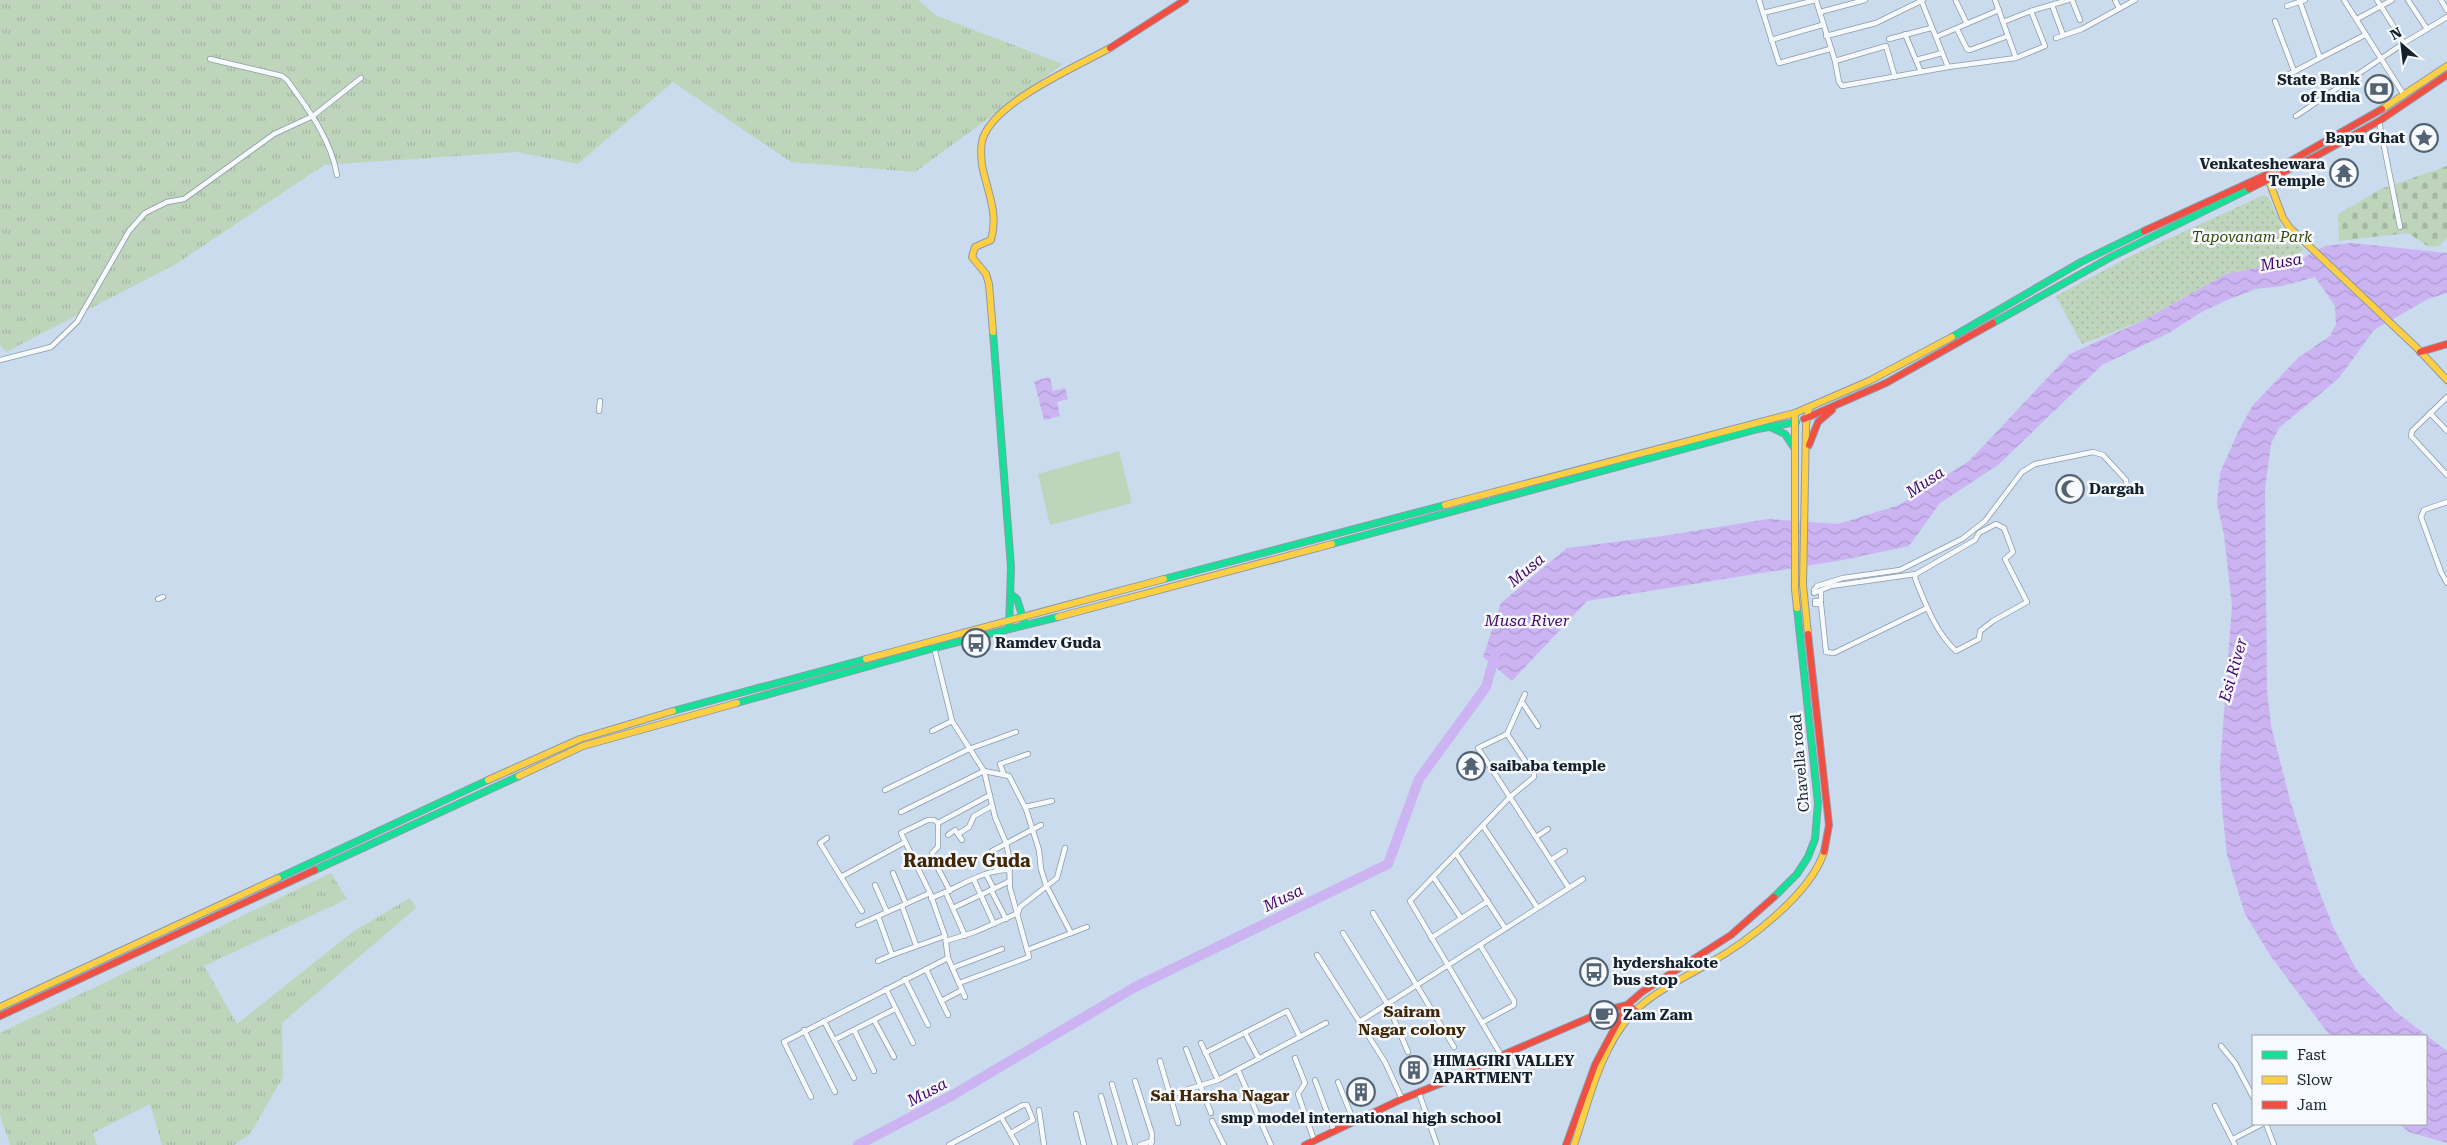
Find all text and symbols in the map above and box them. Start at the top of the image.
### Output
north arrow [2377,20,2427,70]
text: N [2387,24,2405,43]
place label: State Bank of India [2277,71,2361,106]
bank icon: State Bank of India [2364,74,2394,104]
place icon: Bapu Ghat [2409,123,2439,153]
place label: Bapu Ghat [2325,129,2405,147]
place label: Venkateshewara Temple [2200,155,2325,190]
temple icon: Venkateshewara Temple [2329,158,2359,188]
park label: Tapovanam Park [2192,228,2313,246]
water label: Musa [2258,249,2304,275]
water label: Musa [1901,462,1948,502]
mosque icon: Dargah [2055,474,2085,504]
place label: Dargah [2089,480,2144,498]
water label: Musa [1503,549,1548,591]
water label: Musa River [1484,611,1570,630]
bus stop icon: Ramdev Guda [961,628,991,658]
place label: Ramdev Guda [995,634,1101,652]
water label: Esi River [2215,636,2251,705]
street label: Chavella road [1787,713,1813,813]
temple icon: saibaba temple [1456,751,1486,781]
place label: saibaba temple [1490,757,1606,775]
district label: Ramdev Guda [903,850,1031,871]
water label: Musa [1259,880,1306,916]
place label: hydershakote bus stop [1613,954,1718,989]
bus stop icon: hydershakote bus stop [1579,957,1609,987]
cafe icon: Zam Zam [1589,1000,1619,1030]
district label: Sairam Nagar colony [1358,1002,1466,1039]
place label: Zam Zam [1623,1006,1693,1024]
legend [2252,1035,2427,1125]
text: Fast [2297,1046,2327,1064]
place label: HIMAGIRI VALLEY APARTMENT [1433,1052,1575,1087]
building icon: HIMAGIRI VALLEY APARTMENT [1399,1055,1429,1085]
text: Slow [2297,1071,2333,1089]
water label: Musa [903,1074,950,1111]
building icon: smp model international high school [1346,1077,1376,1107]
district label: Sai Harsha Nagar [1150,1086,1290,1105]
text: Jam [2297,1096,2327,1114]
place label: smp model international high school [1221,1109,1501,1127]

